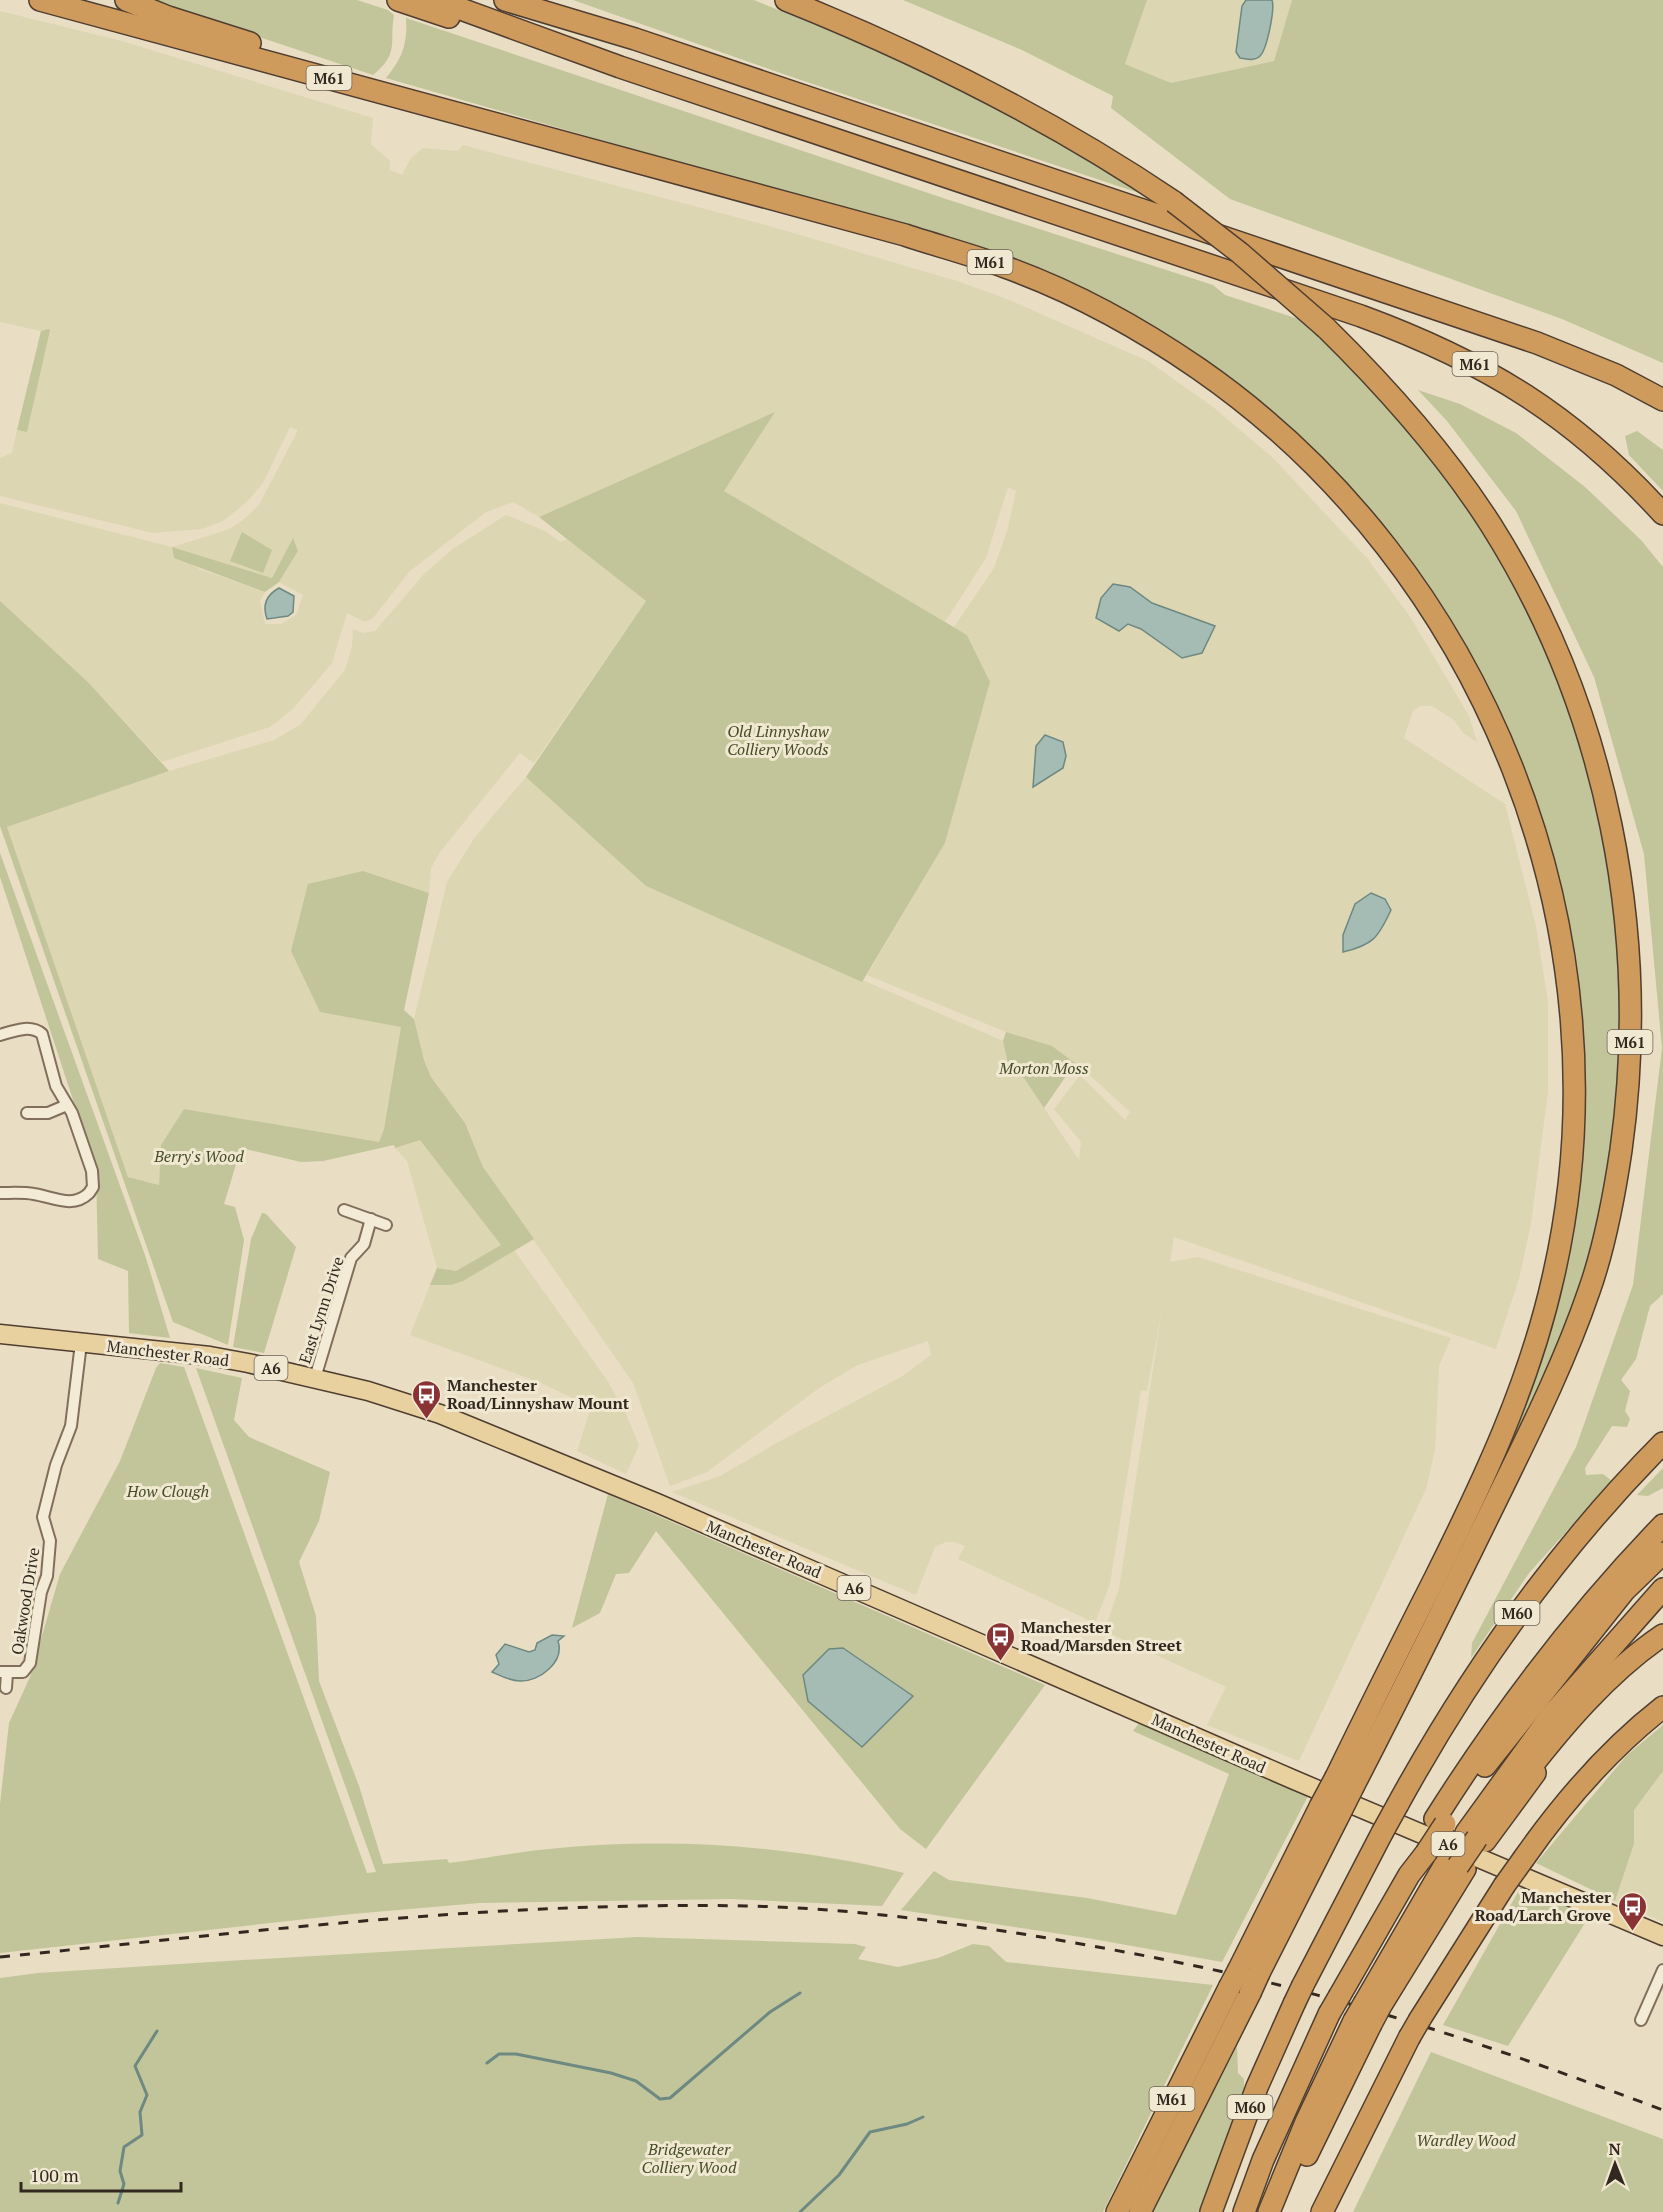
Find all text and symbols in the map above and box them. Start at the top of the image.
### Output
road number: M61 [306,66,352,90]
road number: M61 [968,250,1012,274]
road number: M61 [1452,352,1498,376]
park label: Old Linnyshaw Colliery Woods [727,720,830,760]
road number: M61 [1608,1030,1652,1054]
park label: Morton Moss [998,1057,1089,1079]
park label: Berry's Wood [153,1145,244,1167]
street label: East Lynn Drive [293,1254,349,1366]
street label: Manchester Road [106,1335,230,1371]
road number: A6 [254,1356,288,1380]
place label: Manchester Road/Linnyshaw Mount [447,1374,630,1414]
bus stop icon: Manchester Road/Linnyshaw Mount [410,1378,442,1420]
park label: How Clough [126,1480,209,1502]
street label: Manchester Road [703,1515,825,1583]
street label: Oakwood Drive [6,1546,44,1656]
road number: A6 [838,1576,870,1600]
road number: M60 [1494,1601,1540,1625]
place label: Manchester Road/Marsden Street [1021,1616,1182,1656]
bus stop icon: Manchester Road/Marsden Street [984,1620,1016,1662]
street label: Manchester Road [1148,1708,1270,1778]
road number: A6 [1432,1832,1464,1856]
place label: Manchester Road/Larch Grove [1475,1886,1611,1926]
bus stop icon: Manchester Road/Larch Grove [1616,1890,1648,1932]
road number: M61 [1150,2087,1194,2111]
road number: M60 [1228,2095,1272,2119]
park label: Wardley Wood [1416,2129,1516,2151]
north arrow [1585,2134,1645,2194]
park label: Bridgewater Colliery Wood [642,2138,737,2178]
text: N [1608,2138,1621,2160]
scale bar [21,2155,182,2193]
text: 100 m [30,2163,79,2187]

